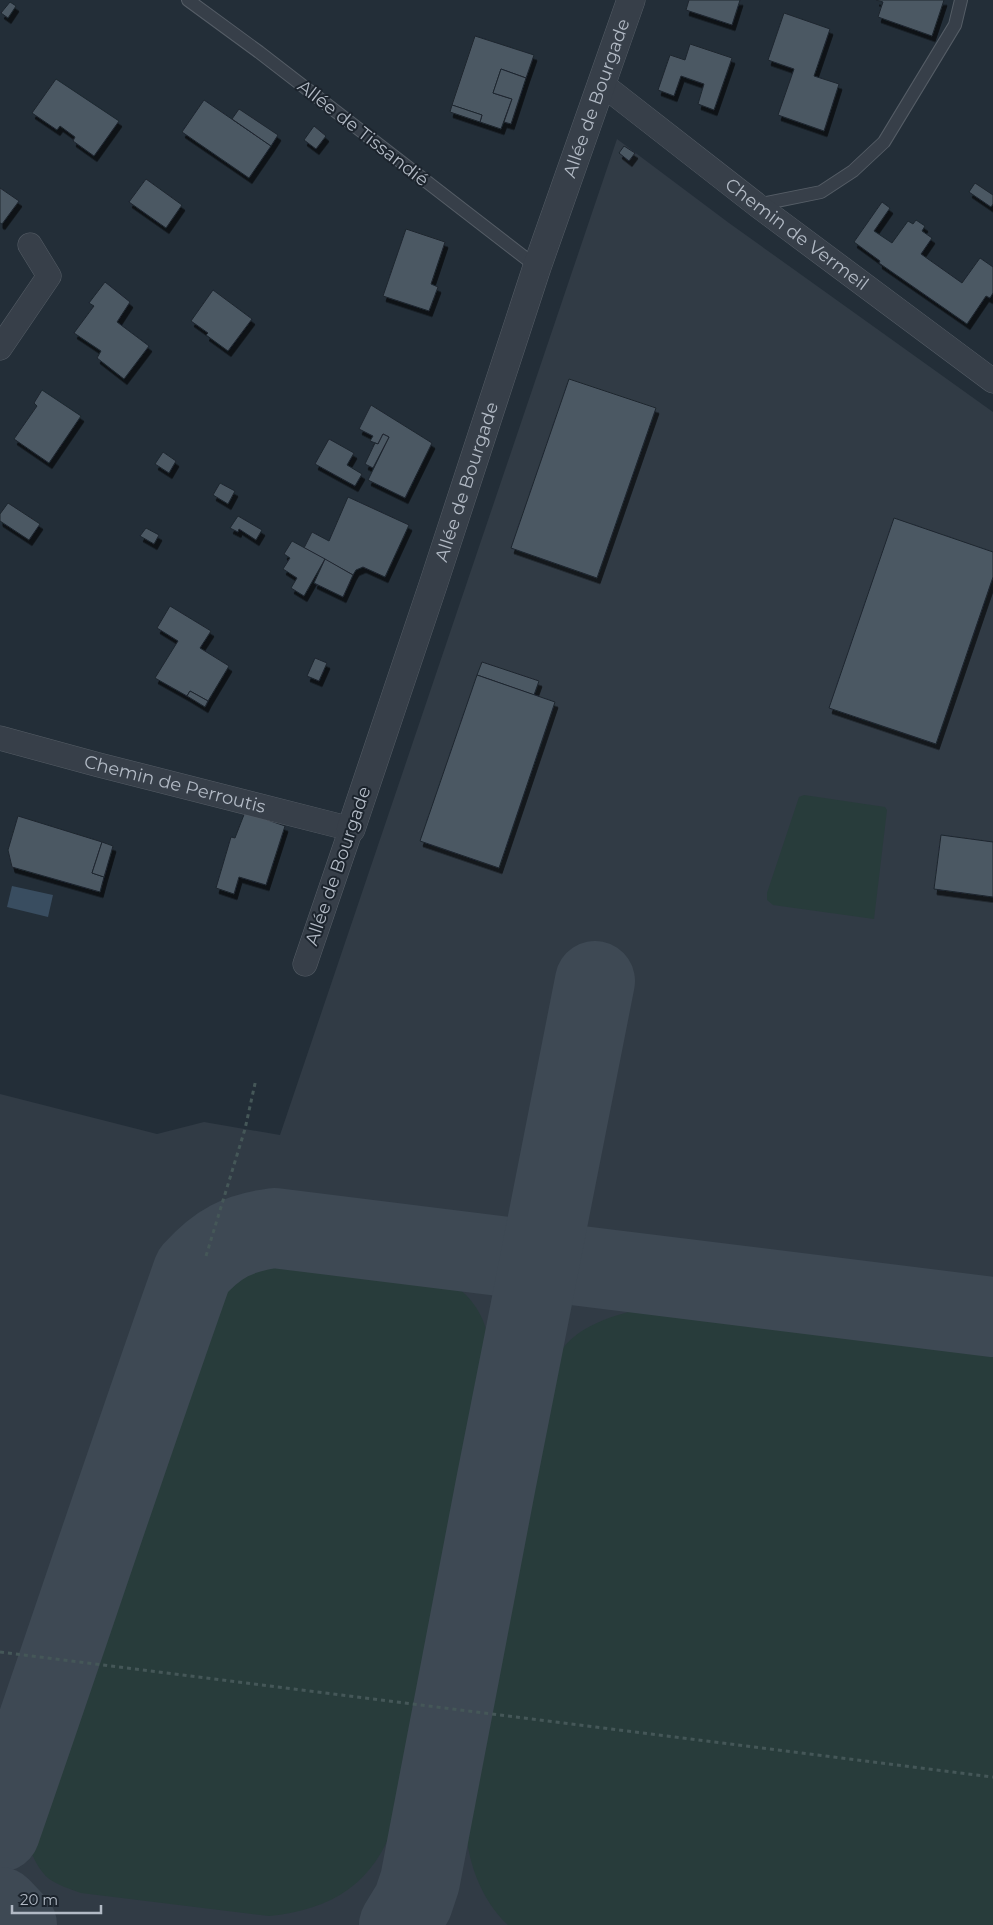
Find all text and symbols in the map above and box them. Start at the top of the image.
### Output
street label: Allée de Bourgade [558,16,635,181]
street label: Allée de Tissandié [293,75,433,191]
street label: Chemin de Vermeil [721,173,873,295]
street label: Allée de Bourgade [430,399,503,565]
street label: Chemin de Perroutis [82,750,268,818]
street label: Allée de Bourgade [300,783,376,948]
scale bar [12,1882,101,1914]
text: 20 m [20,1890,58,1909]

